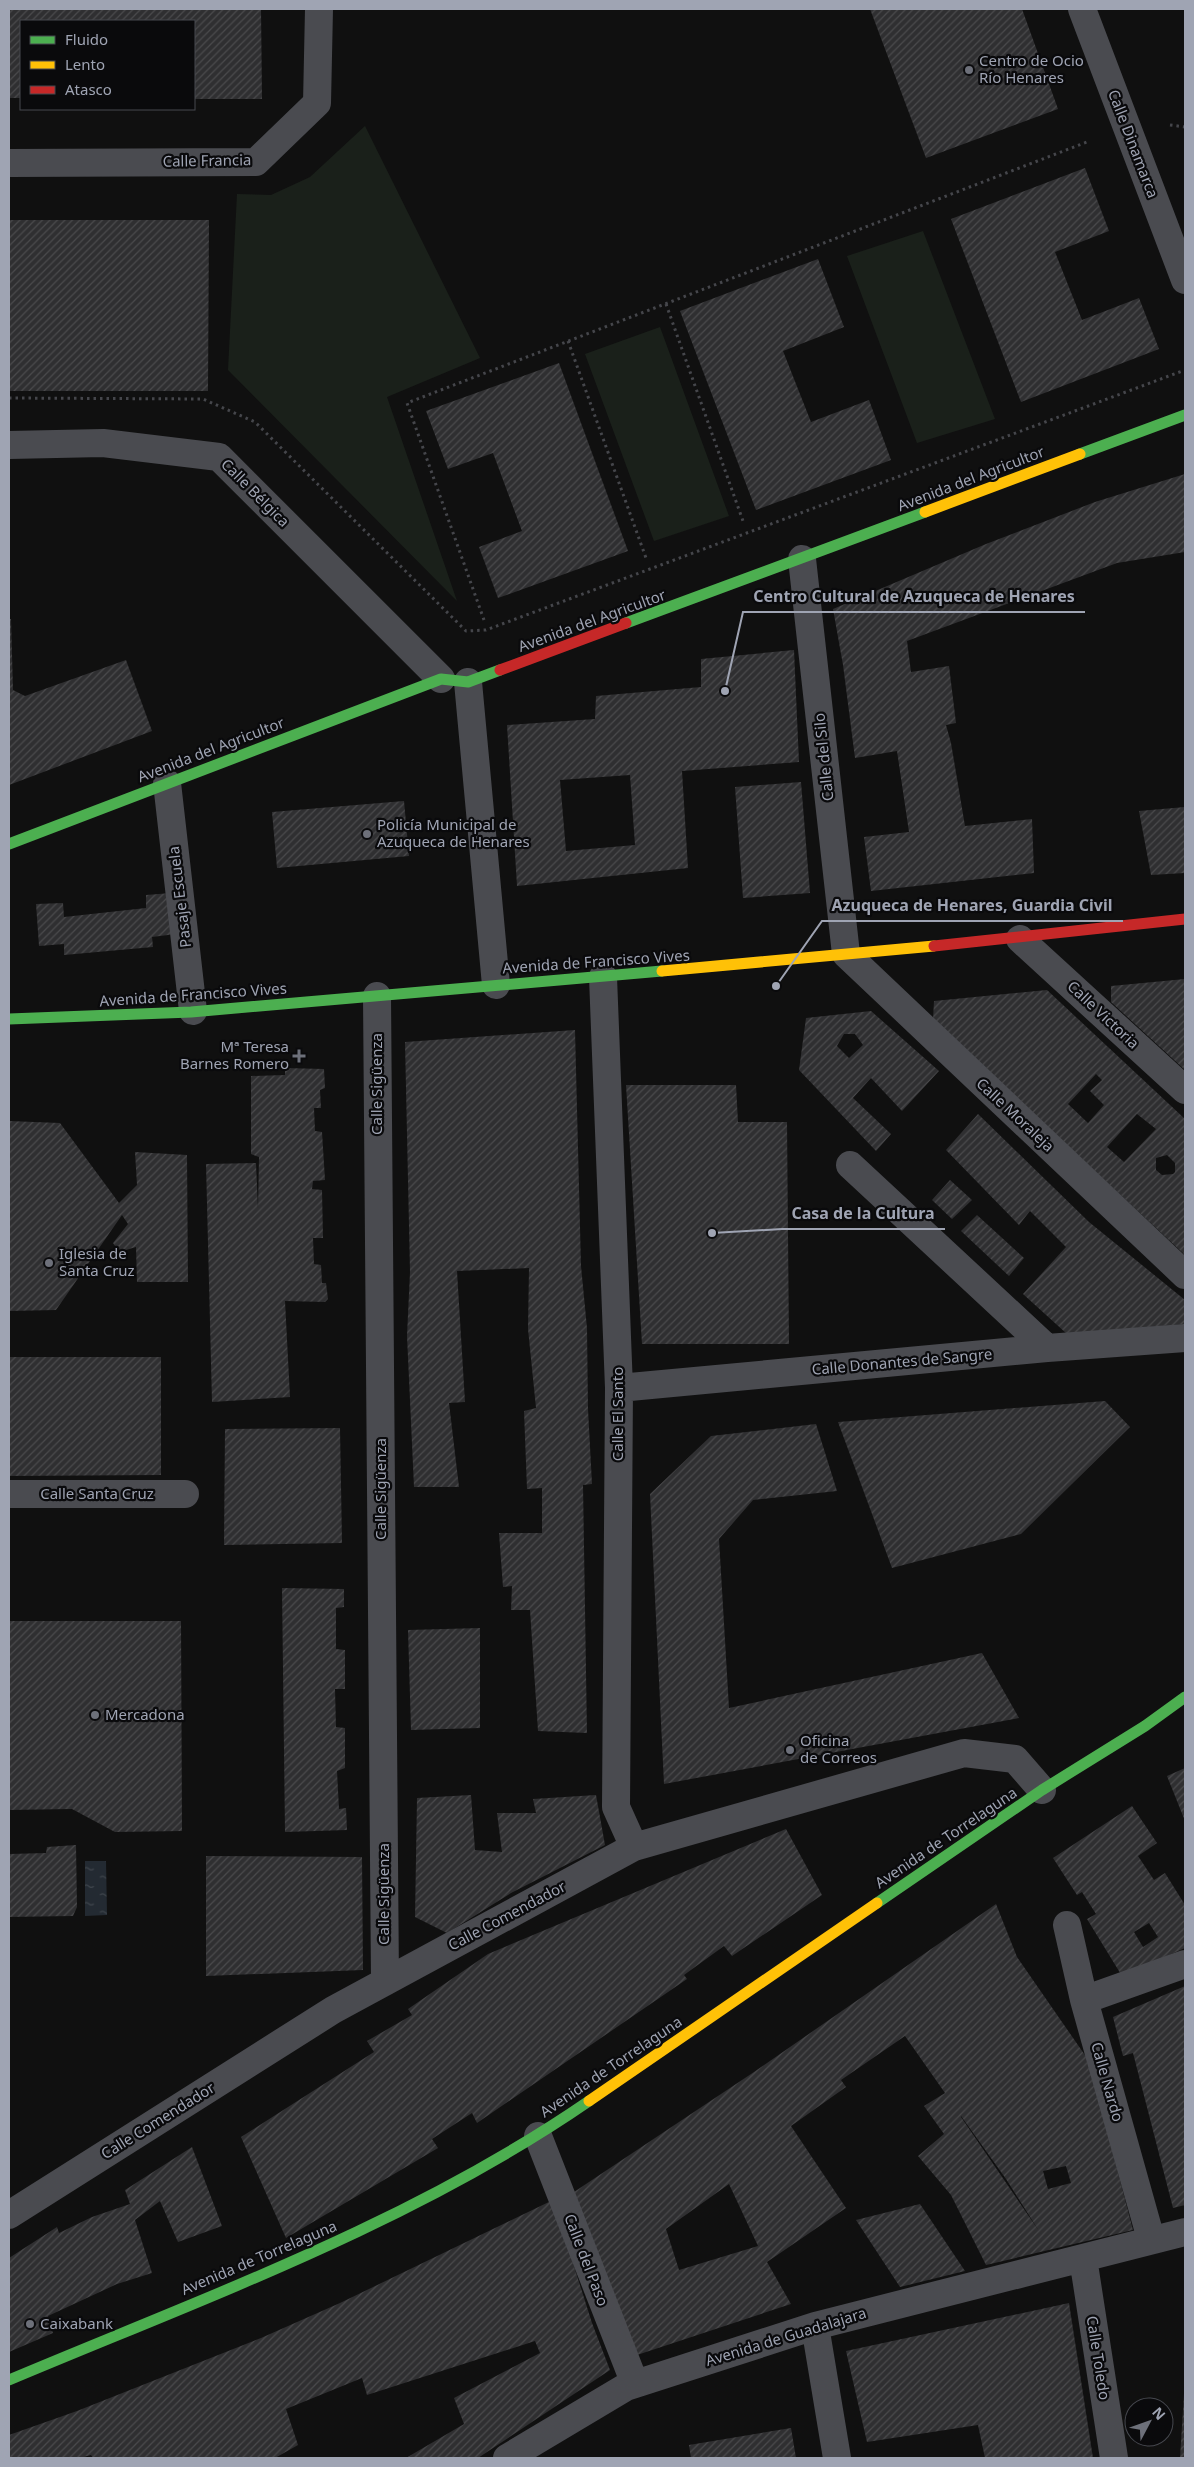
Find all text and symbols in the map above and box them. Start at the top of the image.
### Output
legend [20,20,195,110]
text: Fluido [65,29,108,49]
place label: Centro de Ocio Río Henares [979,50,1084,87]
text: Lento [65,54,105,74]
marker: Centro de Ocio Río Henares [963,64,975,76]
text: Atasco [65,79,112,99]
street label: Calle Dinamarca [1104,87,1164,201]
street label: Calle Francia [162,149,252,171]
street label: Avenida del Agricultor [894,441,1047,515]
street label: Calle Bélgica [217,454,294,531]
callout: Centro Cultural de Azuqueca de Henares [743,581,1085,612]
street label: Avenida del Agricultor [515,584,668,656]
text: Centro Cultural de Azuqueca de Henares [753,585,1075,607]
street label: Avenida del Agricultor [134,712,287,786]
street label: Calle del Silo [808,712,838,802]
place label: Policía Municipal de Azuqueca de Henares [377,814,530,851]
marker: Policía Municipal de Azuqueca de Henares [361,828,373,840]
street label: Pasaje Escuela [163,845,195,949]
callout: Azuqueca de Henares, Guardia Civil [822,890,1123,921]
text: Azuqueca de Henares, Guardia Civil [832,894,1112,916]
street label: Avenida de Francisco Vives [502,944,690,978]
street label: Calle Victoria [1064,976,1144,1053]
street label: Avenida de Francisco Vives [99,977,287,1011]
street label: Calle Sigüenza [366,1033,386,1135]
place label: Mª Teresa Barnes Romero [180,1036,289,1073]
marker: Mª Teresa Barnes Romero [293,1050,305,1062]
street label: Calle Moraleja [972,1073,1059,1156]
callout: Casa de la Cultura [782,1198,945,1229]
text: Casa de la Cultura [791,1202,935,1224]
place label: Iglesia de Santa Cruz [59,1243,135,1280]
marker: Iglesia de Santa Cruz [43,1257,55,1269]
street label: Calle Donantes de Sangre [811,1343,993,1379]
street label: Calle El Santo [607,1367,627,1461]
street label: Calle Sigüenza [370,1438,390,1540]
street label: Calle Santa Cruz [40,1483,154,1503]
place label: Mercadona [105,1704,185,1724]
marker: Mercadona [89,1709,101,1721]
place label: Oficina de Correos [800,1730,877,1767]
marker: Oficina de Correos [784,1744,796,1756]
street label: Avenida de Torrelaguna [870,1782,1020,1892]
street label: Calle Sigüenza [373,1843,393,1945]
street label: Calle Comendador [444,1876,569,1955]
street label: Avenida de Torrelaguna [535,2011,685,2121]
street label: Calle Nardo [1087,2040,1129,2124]
street label: Calle Comendador [97,2077,218,2163]
street label: Calle del Paso [560,2211,614,2309]
street label: Avenida de Torrelaguna [178,2215,340,2299]
street label: Avenida de Guadalajara [703,2302,869,2370]
place label: Caixabank [40,2313,113,2333]
street label: Calle Toledo [1082,2314,1116,2401]
marker: Caixabank [24,2318,36,2330]
north arrow [1124,2397,1174,2447]
text: N [1148,2403,1170,2424]

